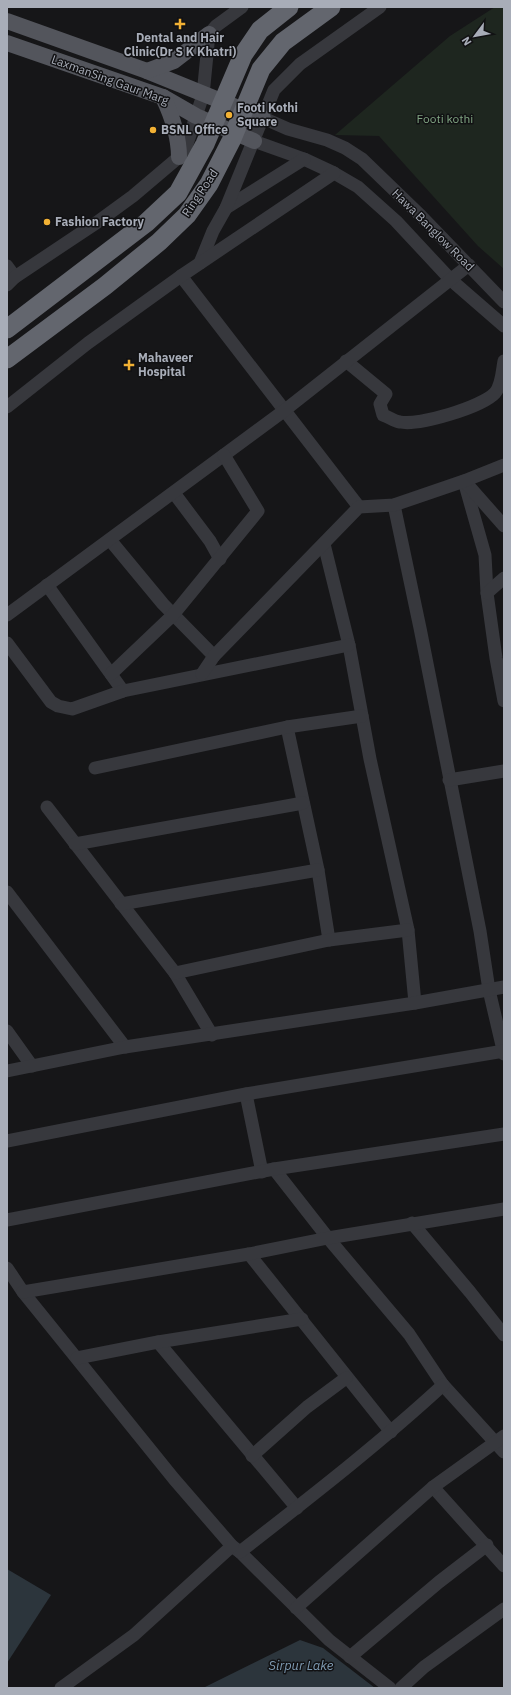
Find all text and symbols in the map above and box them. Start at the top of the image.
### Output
north arrow [455,16,495,56]
marker: Dental and Hair Clinic(Dr S K Khatri) [174,18,186,30]
place label: Dental and Hair Clinic(Dr S K Khatri) [124,30,236,59]
text: N [458,34,475,48]
street label: LaxmanSing Gaur Marg [50,51,171,108]
place label: Footi Kothi Square [237,100,298,129]
marker: Footi Kothi Square [224,110,234,120]
park label: Footi kothi [417,111,473,126]
place label: BSNL Office [161,122,228,137]
marker: BSNL Office [148,125,158,135]
street label: Ring Road [178,166,221,219]
street label: Hawa Banglow Road [389,185,478,274]
place label: Fashion Factory [55,214,145,229]
marker: Fashion Factory [42,217,52,227]
place label: Mahaveer Hospital [138,350,193,379]
marker: Mahaveer Hospital [123,359,135,371]
water label: Sirpur Lake [268,1657,334,1674]

